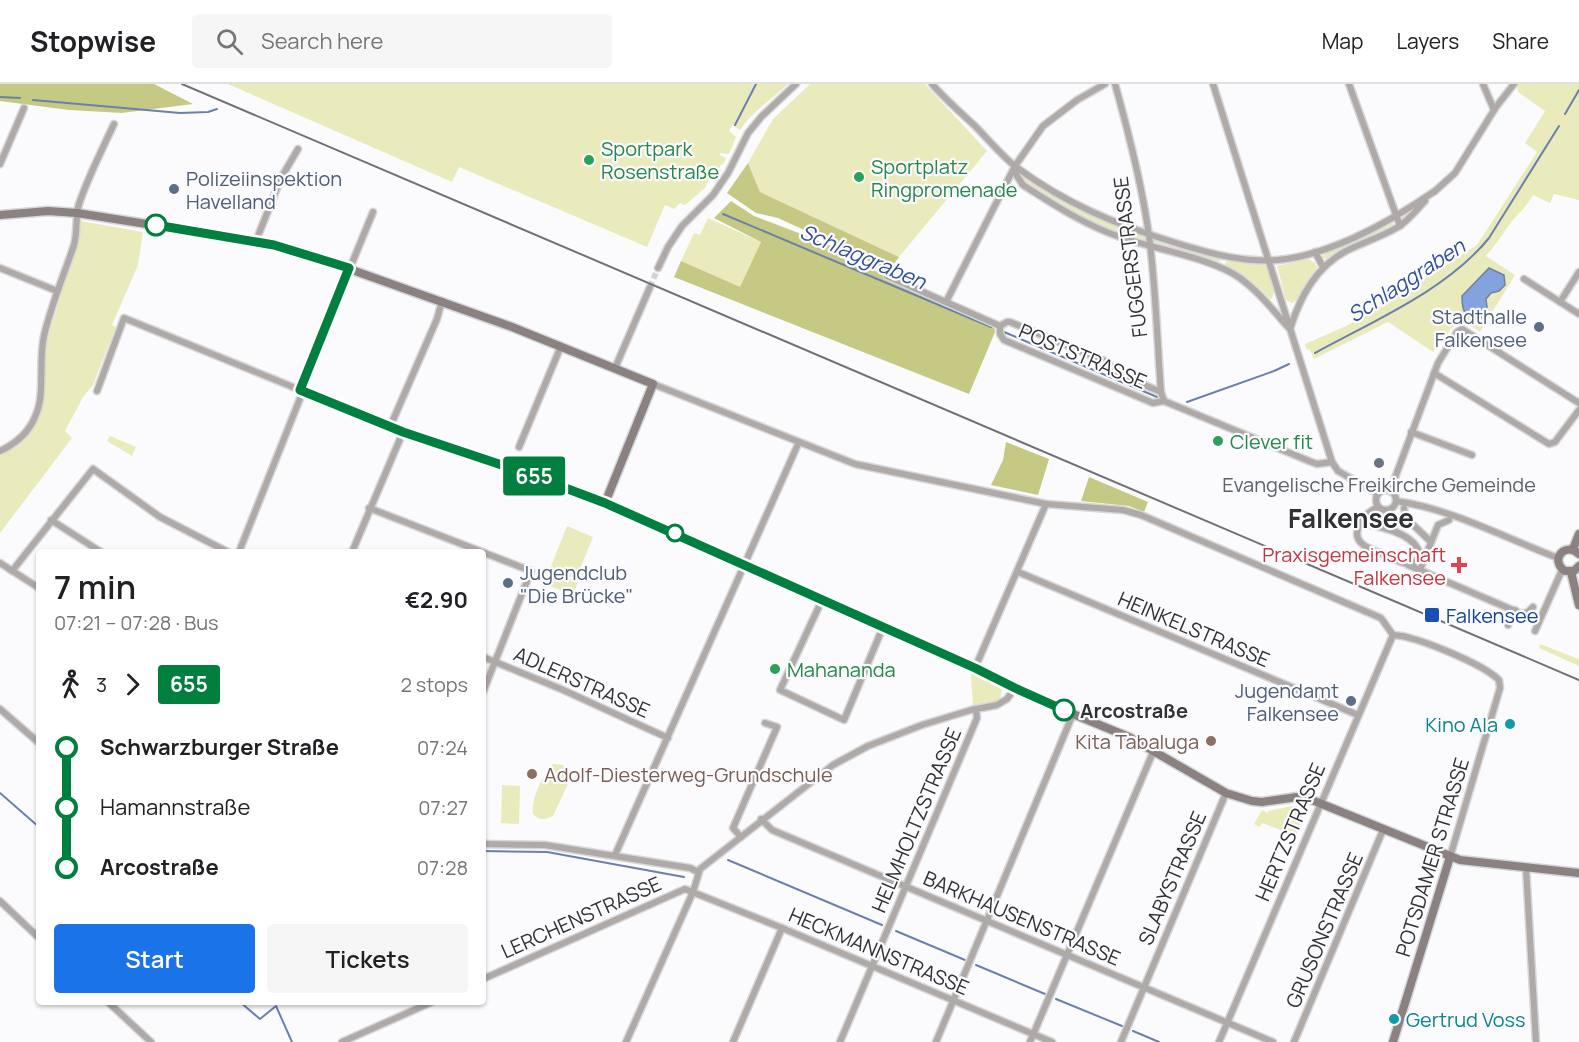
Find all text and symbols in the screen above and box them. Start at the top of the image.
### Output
search box [192,14,612,68]
text: Stopwise [30,22,156,60]
icon: search [213,25,246,58]
text: Search here [261,26,383,56]
text: Map [1322,27,1363,55]
text: Layers [1396,27,1459,55]
text: Share [1492,27,1549,55]
place label: Sportpark Rosenstraße [601,135,719,185]
marker: Sportpark Rosenstraße [582,153,596,167]
place label: Sportplatz Ringpromenade [871,153,1018,203]
place label: Polizeiinspektion Havelland [186,165,342,215]
marker: Sportplatz Ringpromenade [852,170,866,184]
street label: FUGGERSTRASSE [1107,175,1153,339]
marker: Polizeiinspektion Havelland [167,182,181,196]
unlabelled marker [145,214,167,236]
water label: Schlaggraben [796,217,932,296]
water label: Schlaggraben [1342,231,1471,328]
place label: Stadthalle Falkensee [1432,303,1527,353]
street label: POSTSTRASSE [1015,317,1151,395]
marker: Stadthalle Falkensee [1532,320,1546,334]
place label: Clever fit [1230,428,1313,455]
marker: Clever fit [1211,434,1225,448]
line badge: 655 [500,456,568,496]
marker: Evangelische Freikirche Gemeinde [1372,456,1386,470]
text: 655 [515,462,553,490]
place label: Evangelische Freikirche Gemeinde [1222,471,1536,498]
district label: Falkensee [1288,500,1414,536]
unlabelled marker [666,524,684,542]
place label: Praxisgemeinschaft Falkensee [1262,541,1446,591]
marker: Praxisgemeinschaft Falkensee [1450,556,1468,574]
place label: Jugendclub "Die Brücke" [520,559,633,609]
text: 7 min [54,564,136,609]
marker: Jugendclub "Die Brücke" [501,576,515,590]
text: €2.90 [405,585,468,615]
street label: HEINKELSTRASSE [1114,585,1274,673]
place label: Falkensee [1446,602,1538,629]
marker: Falkensee [1423,606,1441,624]
text: 07:21 – 07:28 · Bus [54,609,219,636]
street label: ADLERSTRASSE [510,640,654,724]
place label: Mahananda [787,656,896,683]
marker: Mahananda [768,662,782,676]
icon: walk [54,668,87,701]
icon: forward [116,668,149,701]
text: 655 [170,670,208,698]
text: 3 [96,671,107,698]
text: 2 stops [400,671,468,698]
place label: Jugendamt Falkensee [1235,677,1339,727]
marker: Jugendamt Falkensee [1344,694,1358,708]
place label: Arcostraße [1080,697,1188,724]
marker: Arcostraße [1053,699,1075,721]
place label: Kino Ala [1425,711,1498,738]
marker: Kino Ala [1503,717,1517,731]
street label: HELMHOLTZSTRASSE [865,724,967,916]
place label: Kita Tabaluga [1075,728,1199,755]
text: Schwarzburger Straße [100,732,339,762]
text: 07:24 [417,734,468,761]
marker: Kita Tabaluga [1204,734,1218,748]
street label: POTSDAMER STRASSE [1389,754,1475,960]
street label: HERTZSTRASSE [1249,759,1331,905]
place label: Adolf-Diesterweg-Grundschule [544,761,833,788]
marker: Adolf-Diesterweg-Grundschule [525,767,539,781]
text: Hamannstraße [100,792,250,822]
text: 07:27 [418,794,468,821]
street label: SLABYSTRASSE [1132,807,1212,949]
street label: GRUSONSTRASSE [1279,848,1369,1012]
text: Arcostraße [100,852,219,882]
text: 07:28 [417,854,468,881]
street label: BARKHAUSENSTRASSE [919,864,1125,972]
street label: LERCHENSTRASSE [497,870,665,964]
street label: HECKMANNSTRASSE [785,901,973,1001]
button: Start [54,924,255,993]
button: Tickets [267,924,468,993]
place label: Gertrud Voss [1406,1006,1526,1033]
marker: Gertrud Voss [1387,1012,1401,1026]

